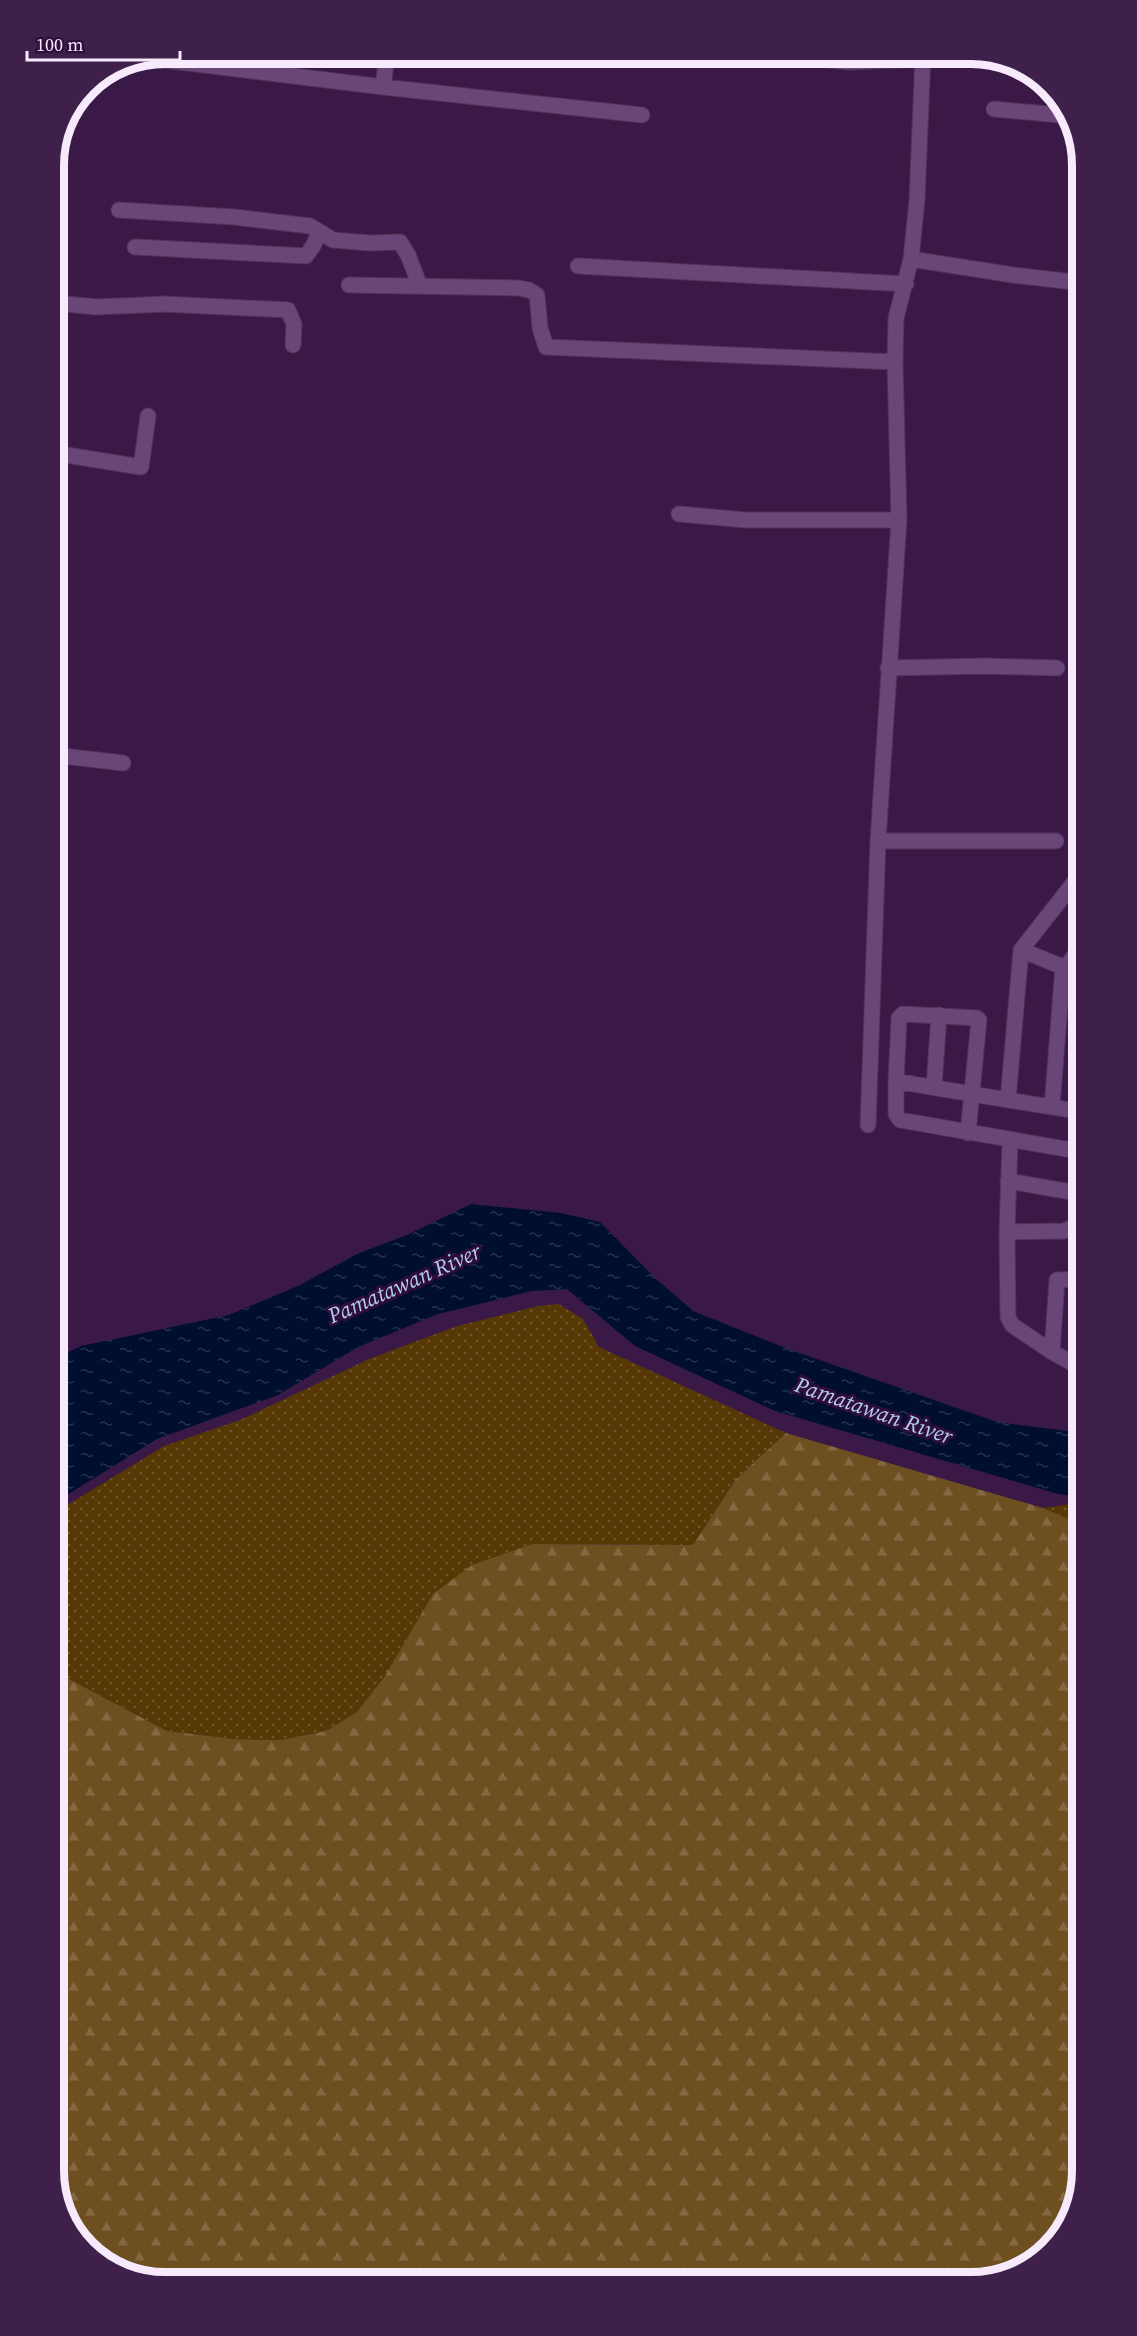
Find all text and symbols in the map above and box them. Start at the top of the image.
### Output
scale bar [27,24,180,62]
text: 100 m [36,32,83,57]
water label: Pamatawan River [322,1235,486,1331]
water label: Pamatawan River [790,1369,958,1451]

